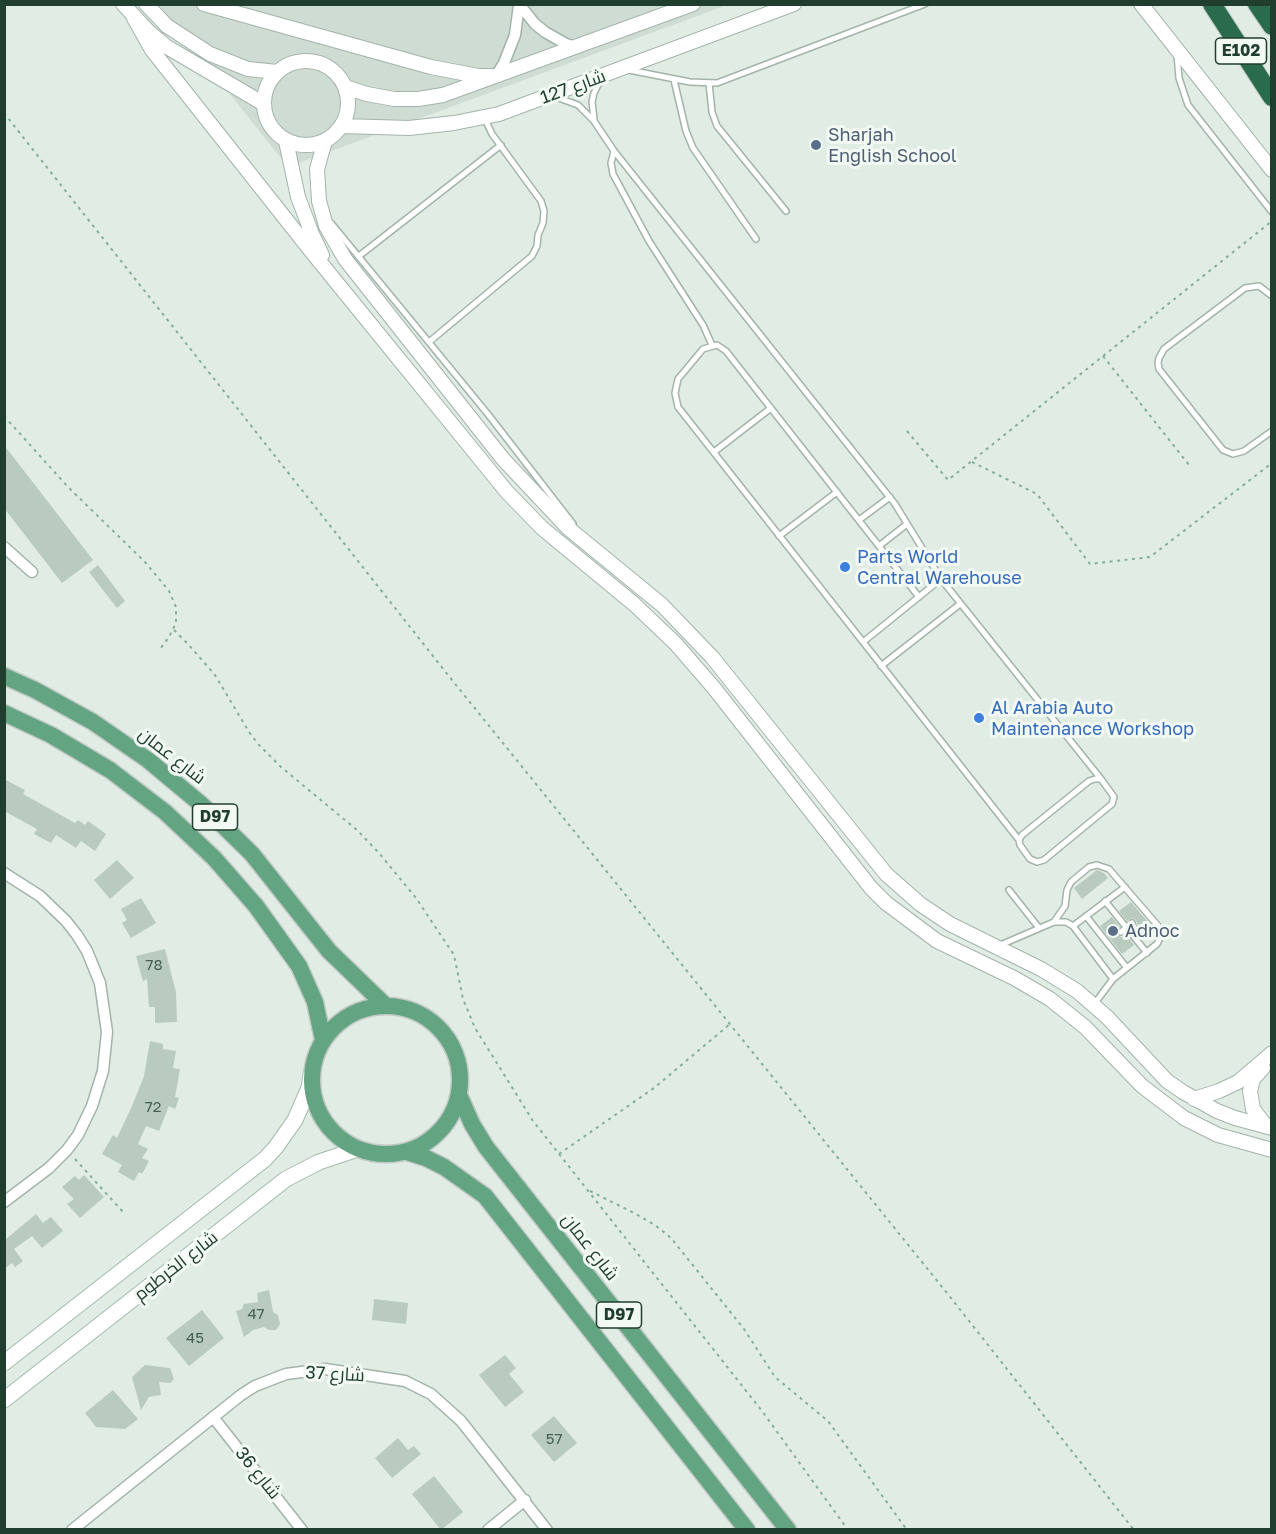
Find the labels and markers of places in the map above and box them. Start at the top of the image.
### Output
place label: Sharjah English School [828,124,957,166]
marker: Sharjah English School [809,138,823,152]
place label: Parts World Central Warehouse [857,546,1022,588]
marker: Parts World Central Warehouse [838,560,852,574]
place label: Al Arabia Auto Maintenance Workshop [991,697,1194,740]
marker: Al Arabia Auto Maintenance Workshop [972,711,986,725]
place label: Adnoc [1125,920,1180,942]
marker: Adnoc [1106,924,1120,938]

